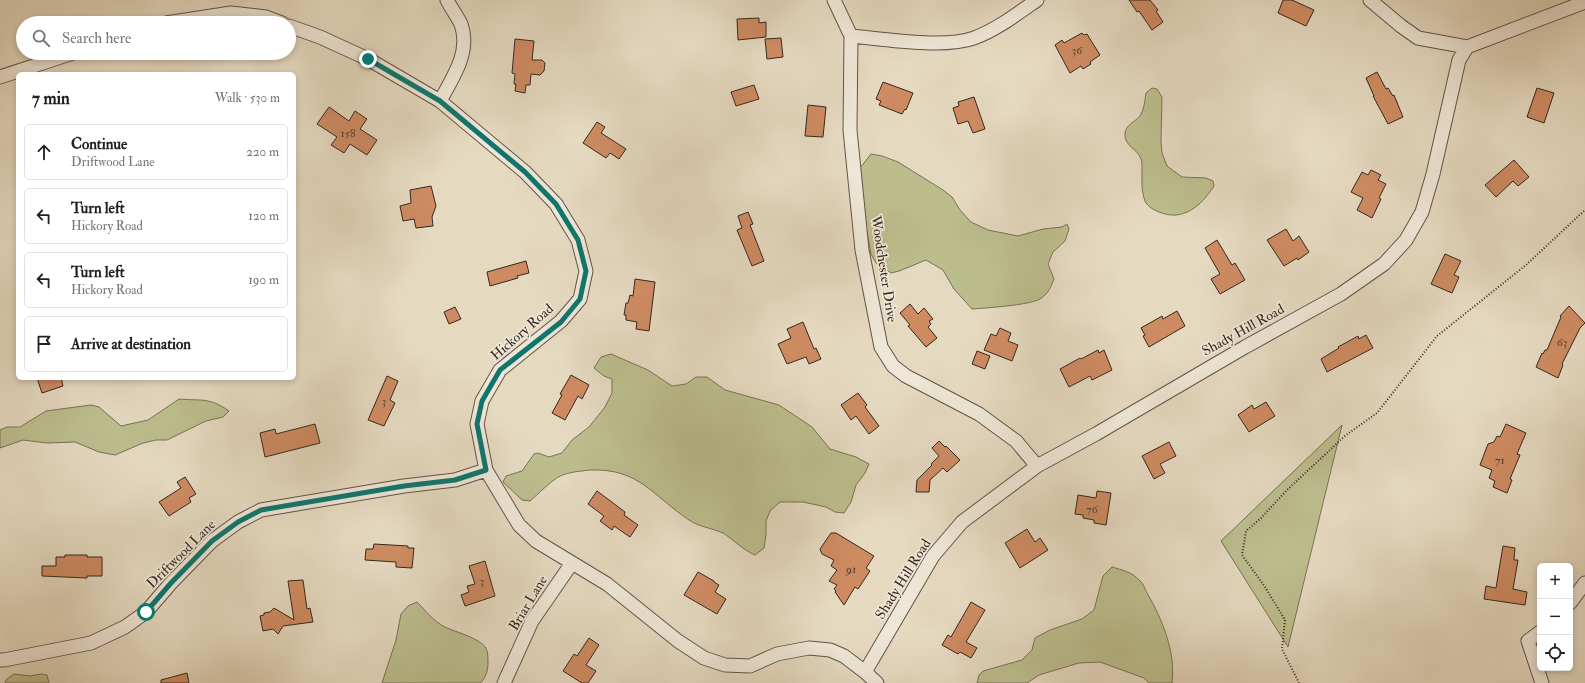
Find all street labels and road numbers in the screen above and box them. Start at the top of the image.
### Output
street label: Woodchester Drive [867,214,901,324]
street label: Hickory Road [487,300,558,365]
street label: Shady Hill Road [1199,300,1288,360]
street label: Driftwood Lane [143,516,219,592]
street label: Shady Hill Road [872,536,935,623]
street label: Briar Lane [505,572,551,633]

